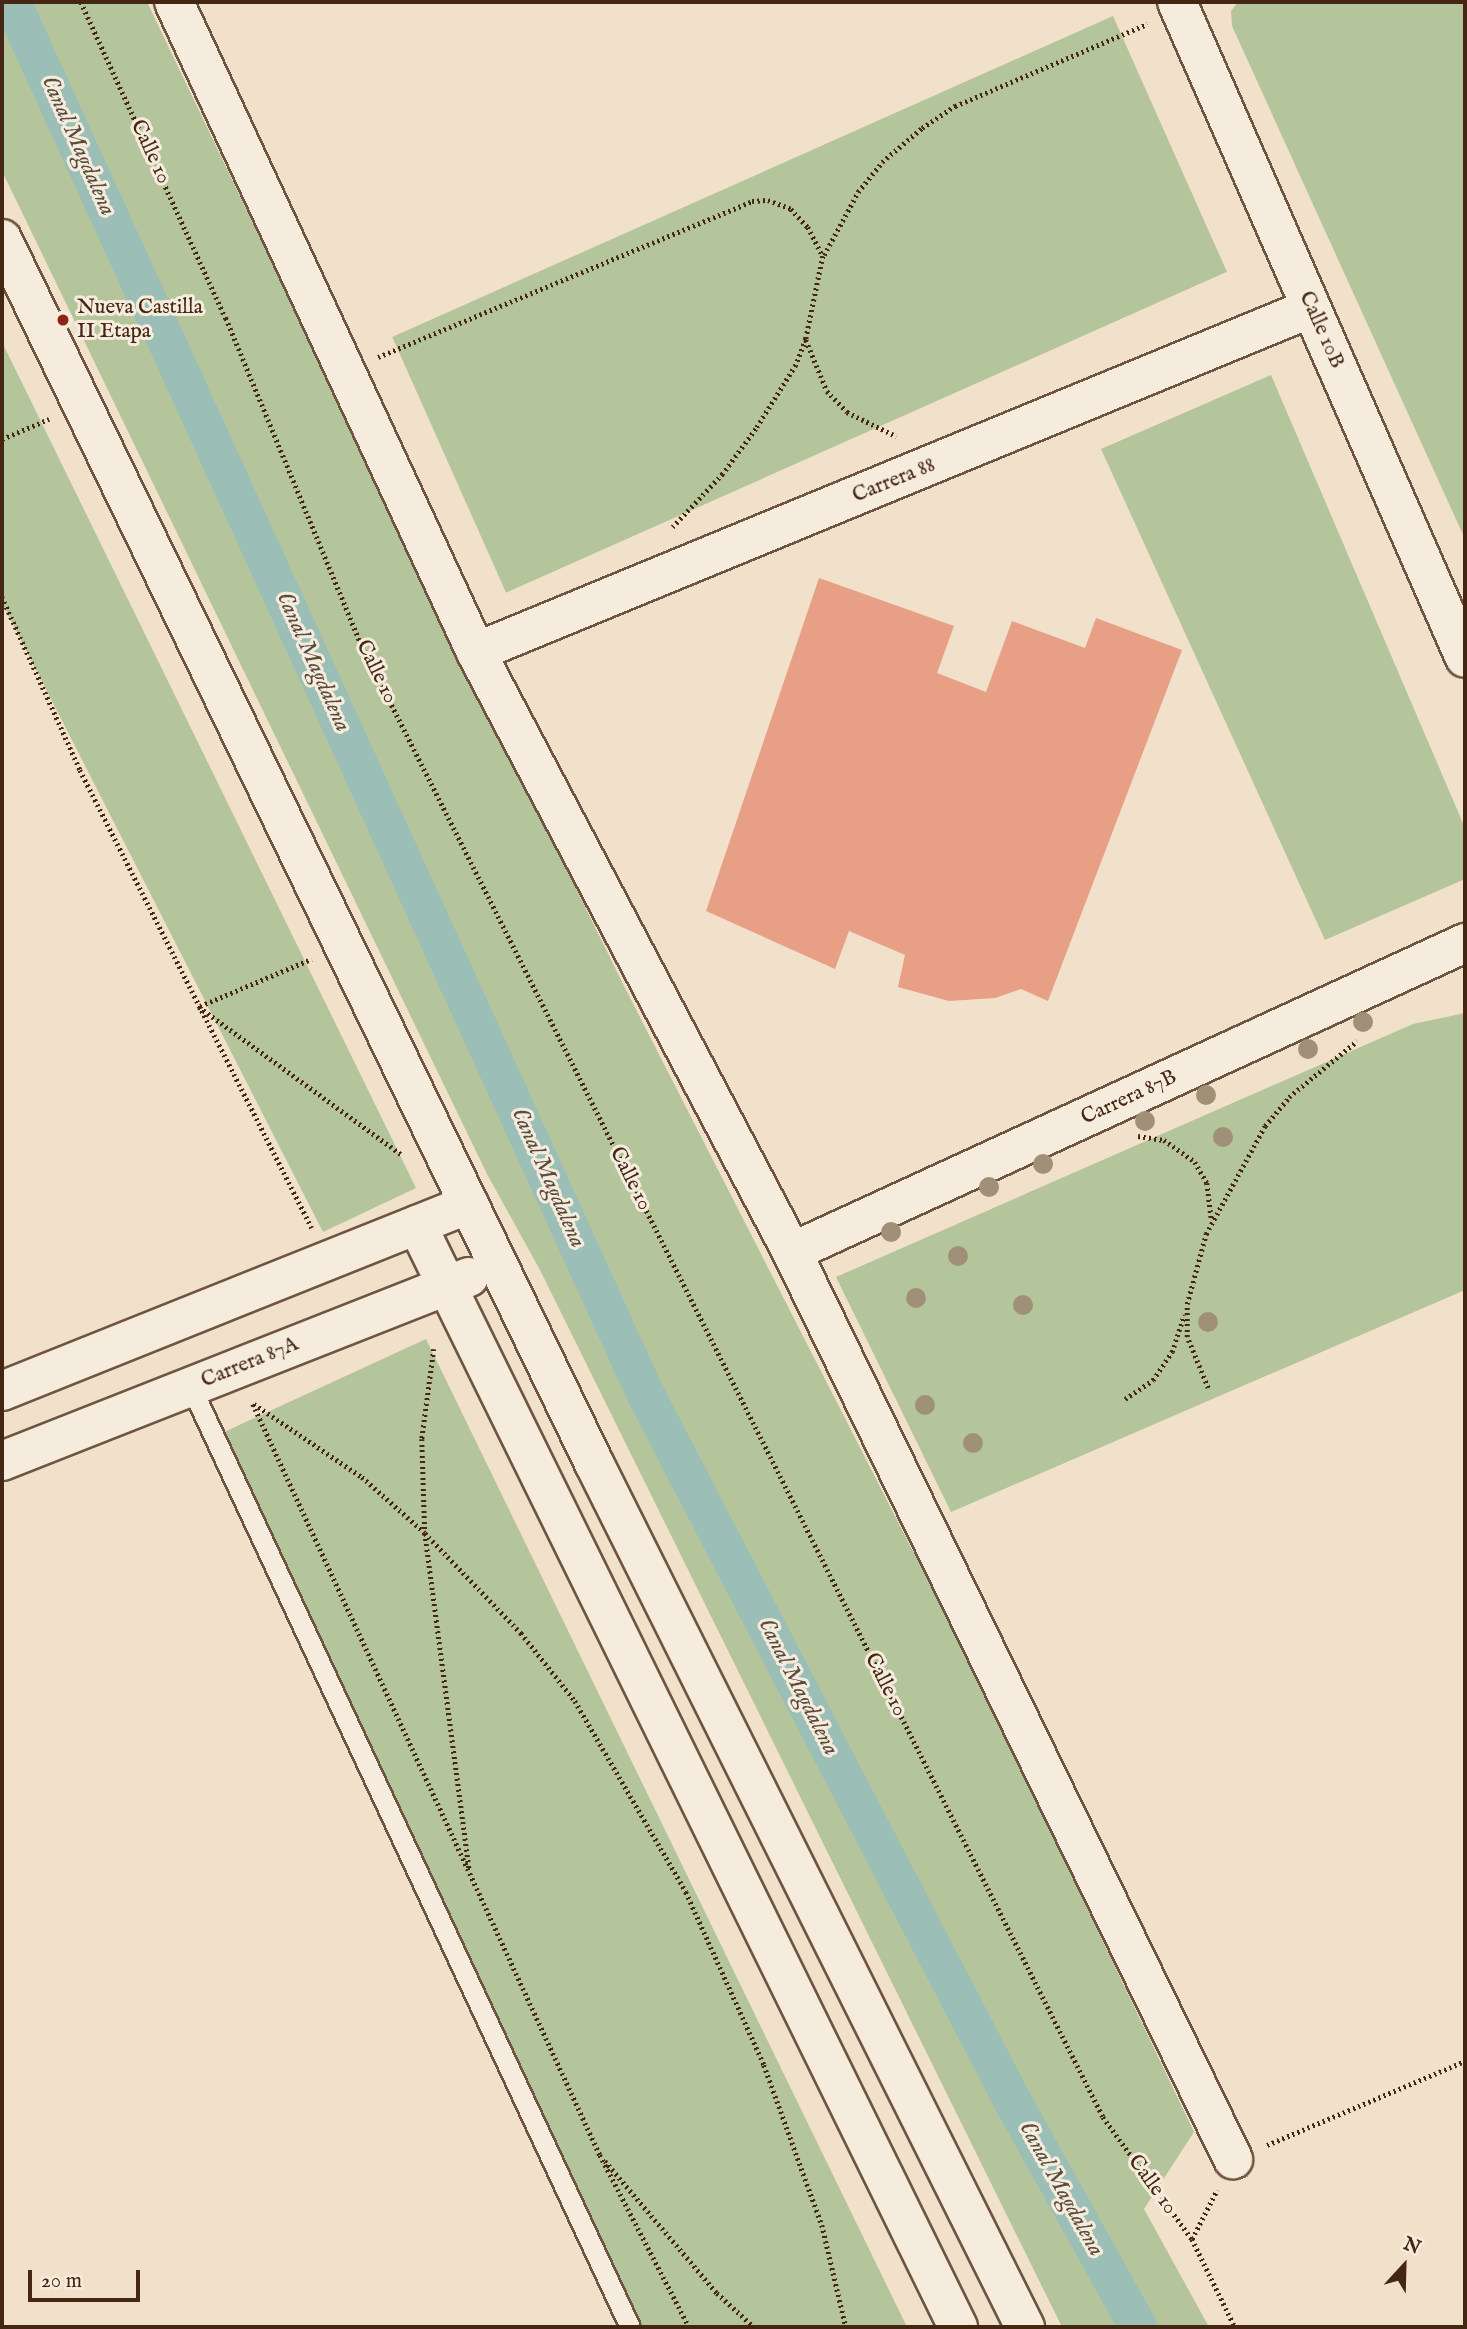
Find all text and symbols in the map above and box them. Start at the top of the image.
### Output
water label: Canal Magdalena [35,72,121,220]
street label: Calle 10 [124,116,176,188]
street label: Calle 10B [1293,288,1349,372]
place label: Nueva Castilla II Etapa [77,295,203,345]
marker: Nueva Castilla II Etapa [55,312,71,328]
street label: Carrera 88 [849,453,939,509]
water label: Canal Magdalena [270,588,356,736]
street label: Calle 10 [350,636,402,708]
street label: Carrera 87B [1077,1065,1181,1131]
water label: Canal Magdalena [505,1104,591,1252]
street label: Calle 10 [603,1143,657,1215]
street label: Carrera 87A [198,1332,302,1394]
water label: Canal Magdalena [752,1614,844,1760]
street label: Calle 10 [858,1649,912,1721]
water label: Canal Magdalena [1013,2117,1109,2261]
street label: Calle 10 [1122,2150,1182,2220]
north arrow [1369,2231,1439,2301]
text: N [1400,2232,1424,2261]
scale bar [32,2256,144,2300]
text: 20 m [41,2268,82,2295]

